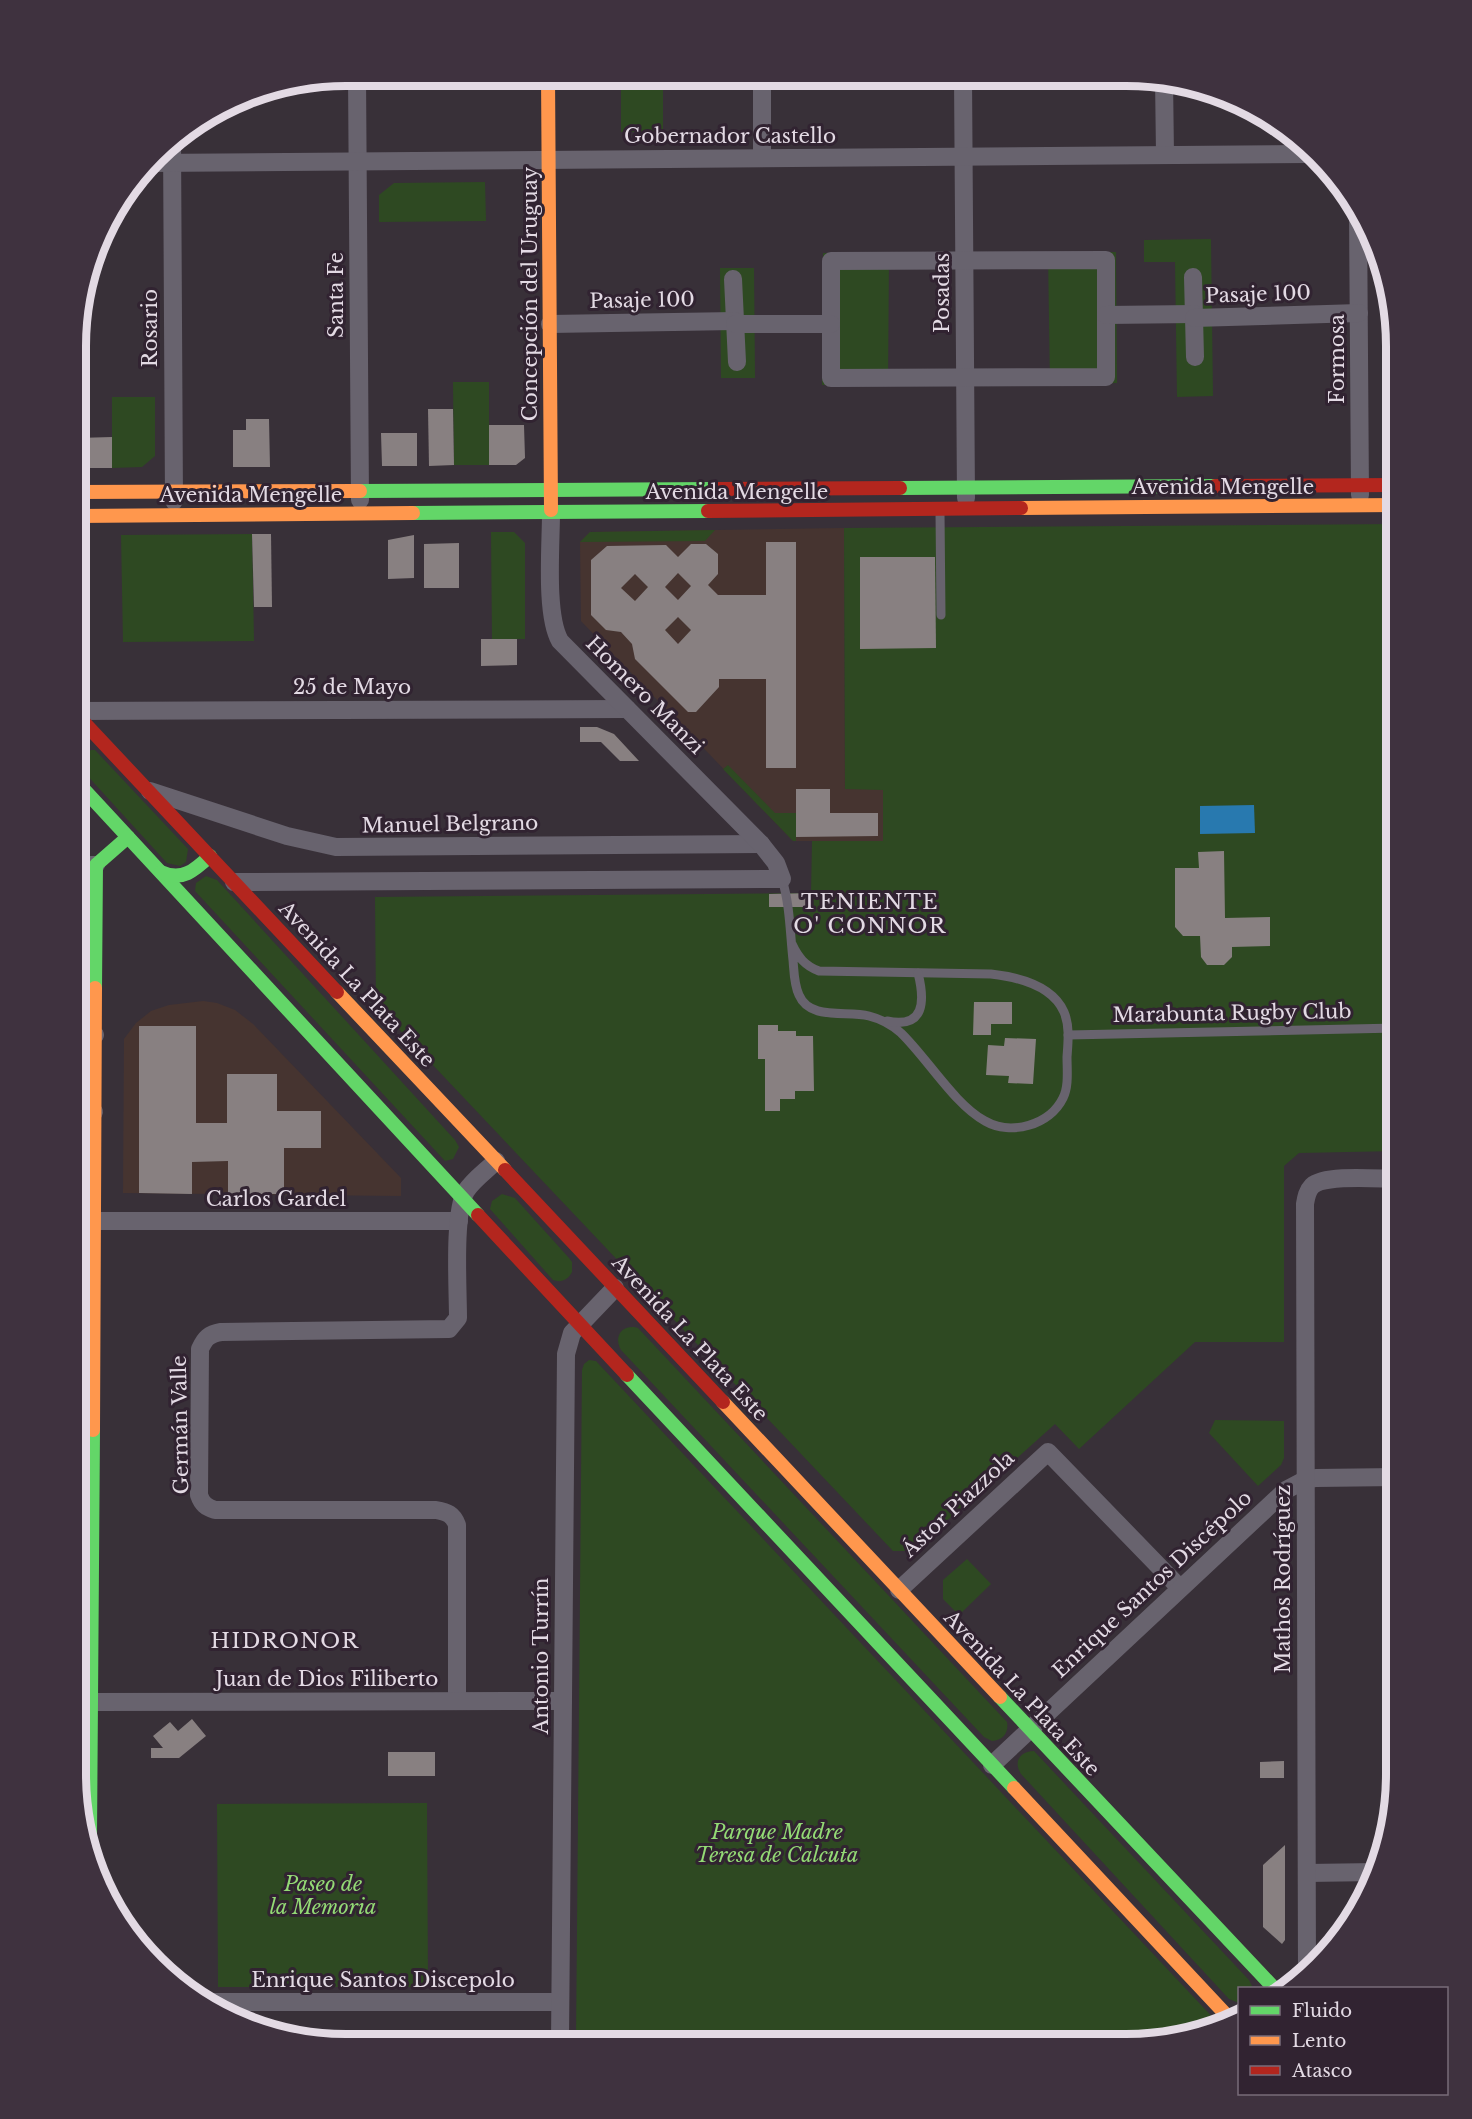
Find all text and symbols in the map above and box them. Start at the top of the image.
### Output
street label: Gobernador Castello [624,124,836,148]
street label: Concepción del Uruguay [518,167,542,421]
street label: Santa Fe [324,252,348,338]
street label: Posadas [930,253,954,333]
street label: Pasaje 100 [1205,280,1311,308]
street label: Pasaje 100 [589,287,695,313]
street label: Rosario [138,289,162,367]
street label: Formosa [1325,313,1349,404]
street label: Avenida Mengelle [1131,475,1314,499]
street label: Avenida Mengelle [645,480,828,504]
street label: Avenida Mengelle [159,483,342,507]
street label: Homero Manzi [581,631,709,759]
street label: 25 de Mayo [293,675,411,699]
street label: Manuel Belgrano [362,810,538,838]
district label: TENIENTE O' CONNOR [793,889,947,939]
street label: Avenida La Plata Este [273,896,440,1072]
street label: Marabunta Rugby Club [1112,999,1352,1027]
street label: Carlos Gardel [206,1187,346,1211]
street label: Avenida La Plata Este [606,1250,773,1426]
street label: Germán Valle [167,1355,193,1495]
street label: Ástor Piazzola [896,1445,1020,1563]
street label: Enrique Santos Discépolo [1047,1485,1257,1683]
street label: Mathos Rodríguez [1271,1485,1295,1673]
street label: Antonio Turrín [529,1577,553,1735]
street label: Avenida La Plata Este [938,1605,1105,1781]
district label: HIDRONOR [211,1628,359,1654]
street label: Juan de Dios Filiberto [213,1667,438,1691]
park label: Parque Madre Teresa de Calcuta [696,1820,858,1867]
park label: Paseo de la Memoria [270,1872,376,1919]
street label: Enrique Santos Discepolo [251,1968,515,1992]
legend [1238,1987,1448,2095]
text: Fluido [1292,2000,1352,2022]
text: Lento [1292,2030,1346,2052]
text: Atasco [1291,2060,1352,2082]

